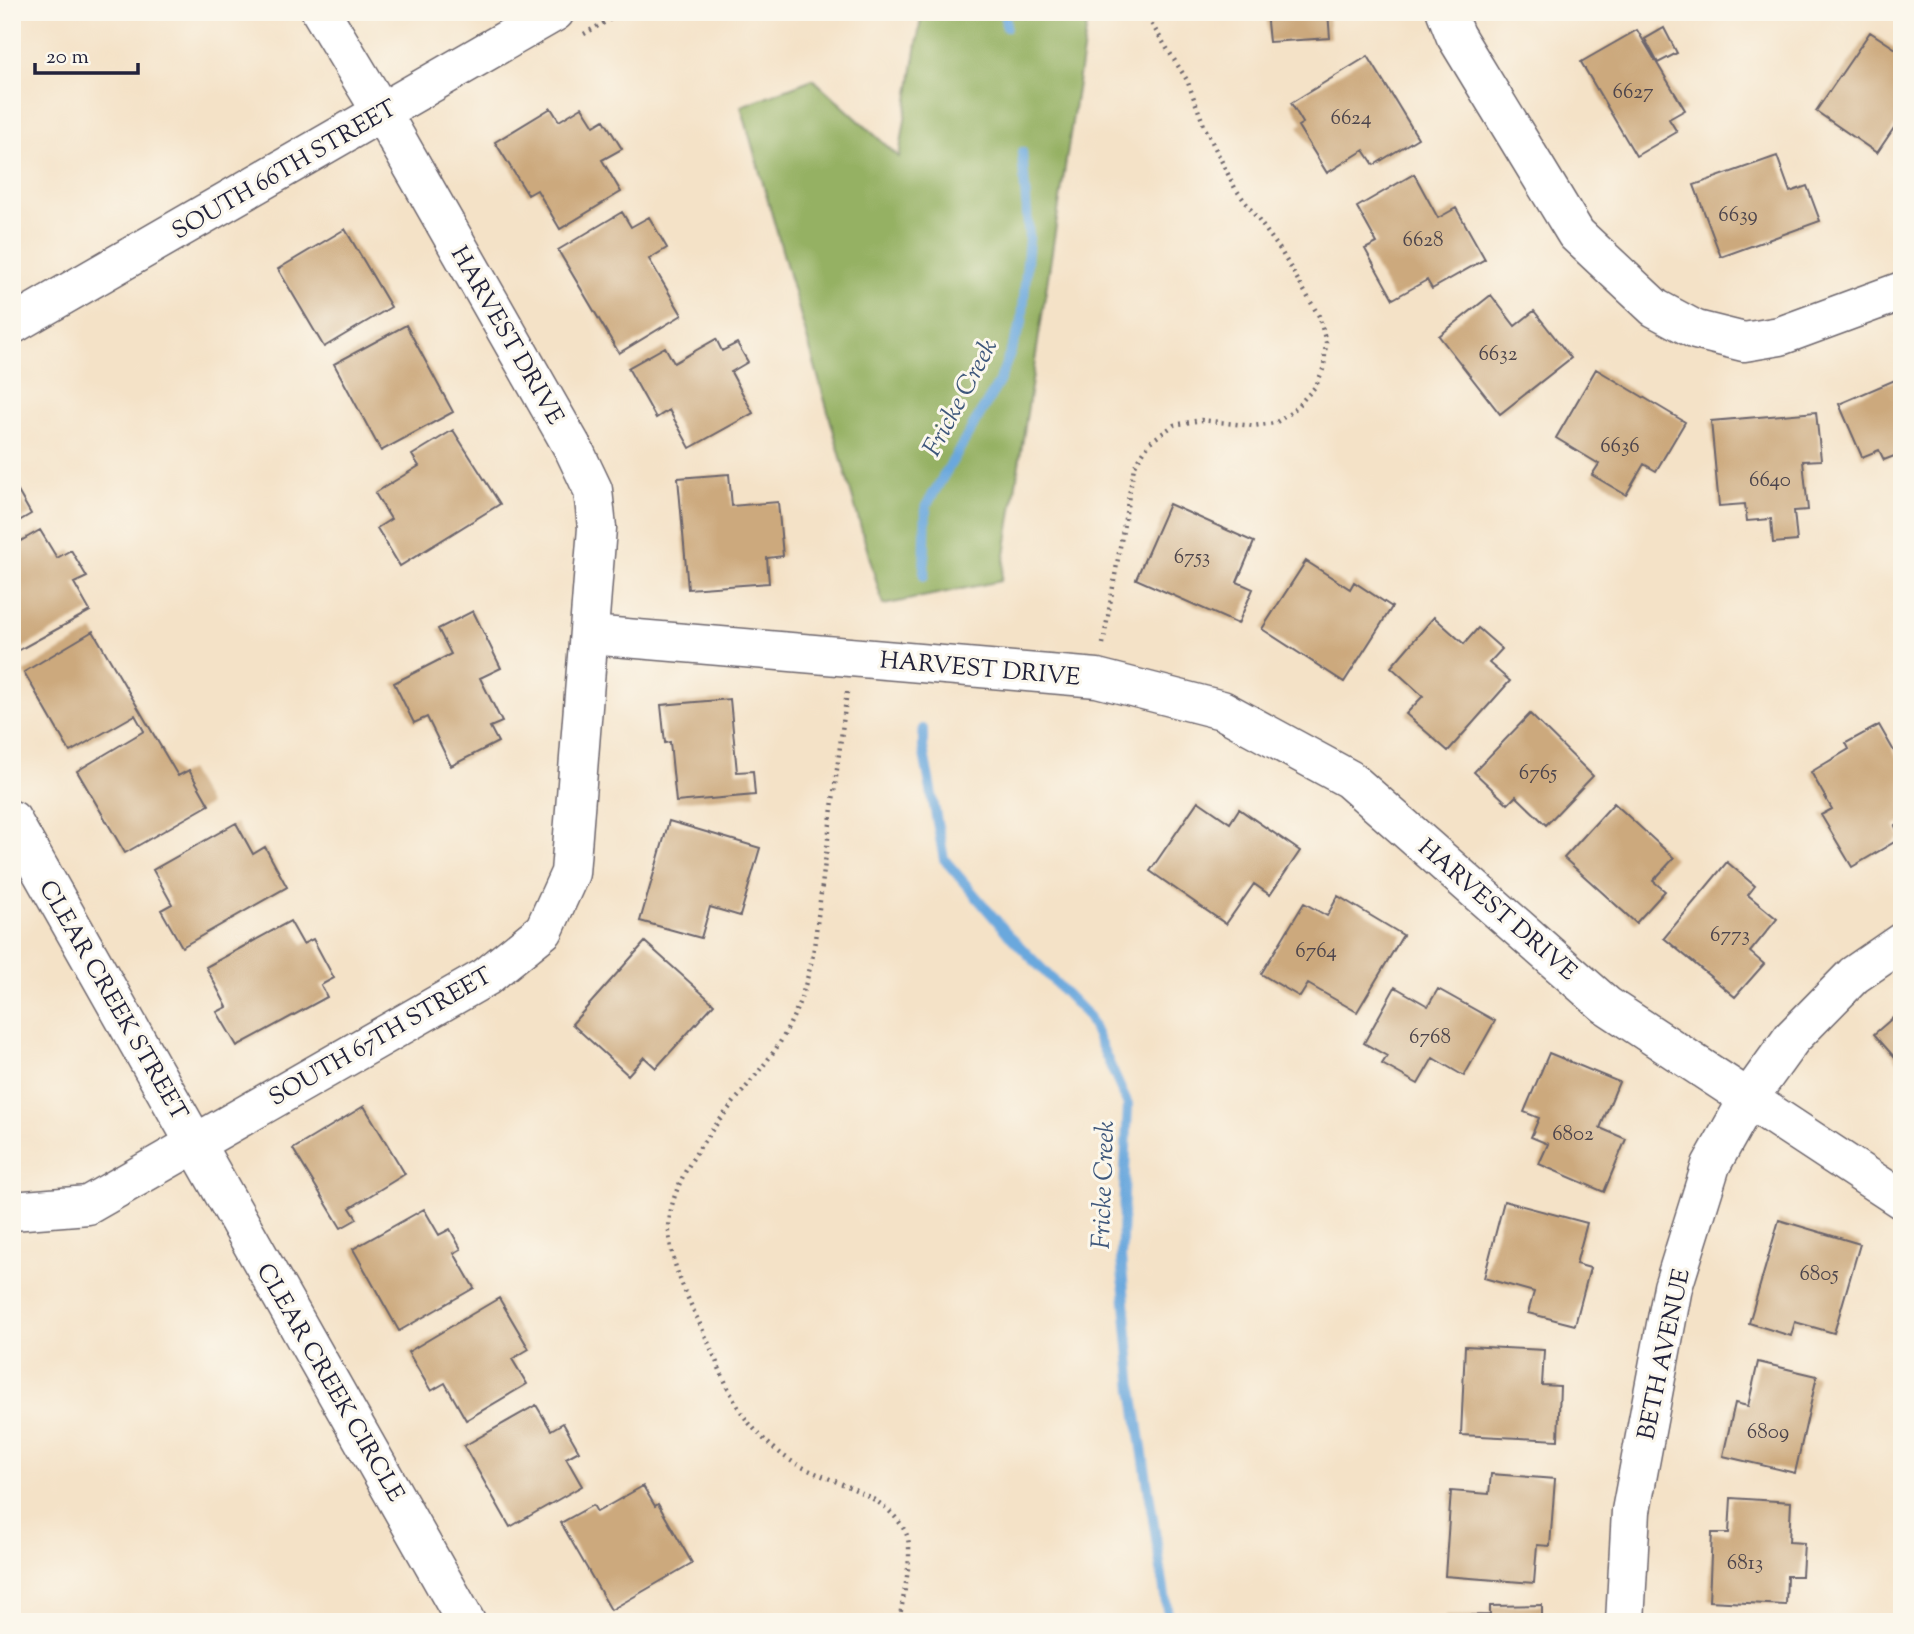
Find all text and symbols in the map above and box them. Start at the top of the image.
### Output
scale bar [35,32,138,76]
text: 20 m [46,43,89,73]
house number: 6627 [1612,78,1654,108]
street label: SOUTH 66TH STREET [166,92,404,249]
house number: 6624 [1330,104,1372,134]
house number: 6639 [1718,201,1758,231]
house number: 6628 [1403,226,1444,256]
street label: HARVEST DRIVE [441,241,571,432]
water label: Fricke Creek [915,332,1008,464]
house number: 6632 [1478,340,1518,370]
house number: 6636 [1600,432,1640,462]
house number: 6640 [1749,466,1791,496]
house number: 6753 [1174,543,1210,573]
street label: HARVEST DRIVE [878,644,1082,696]
house number: 6765 [1519,759,1557,789]
street label: HARVEST DRIVE [1410,832,1584,990]
street label: CLEAR CREEK STREET [29,874,195,1128]
house number: 6773 [1710,921,1750,951]
house number: 6764 [1295,937,1337,967]
street label: SOUTH 67TH STREET [263,960,499,1116]
house number: 6768 [1409,1023,1451,1053]
water label: Fricke Creek [1084,1120,1125,1250]
house number: 6802 [1552,1120,1594,1150]
street label: CLEAR CREEK CIRCLE [247,1257,412,1509]
house number: 6805 [1799,1260,1839,1290]
street label: BETH AVENUE [1630,1265,1700,1443]
house number: 6809 [1747,1418,1789,1448]
house number: 6813 [1727,1549,1763,1579]

